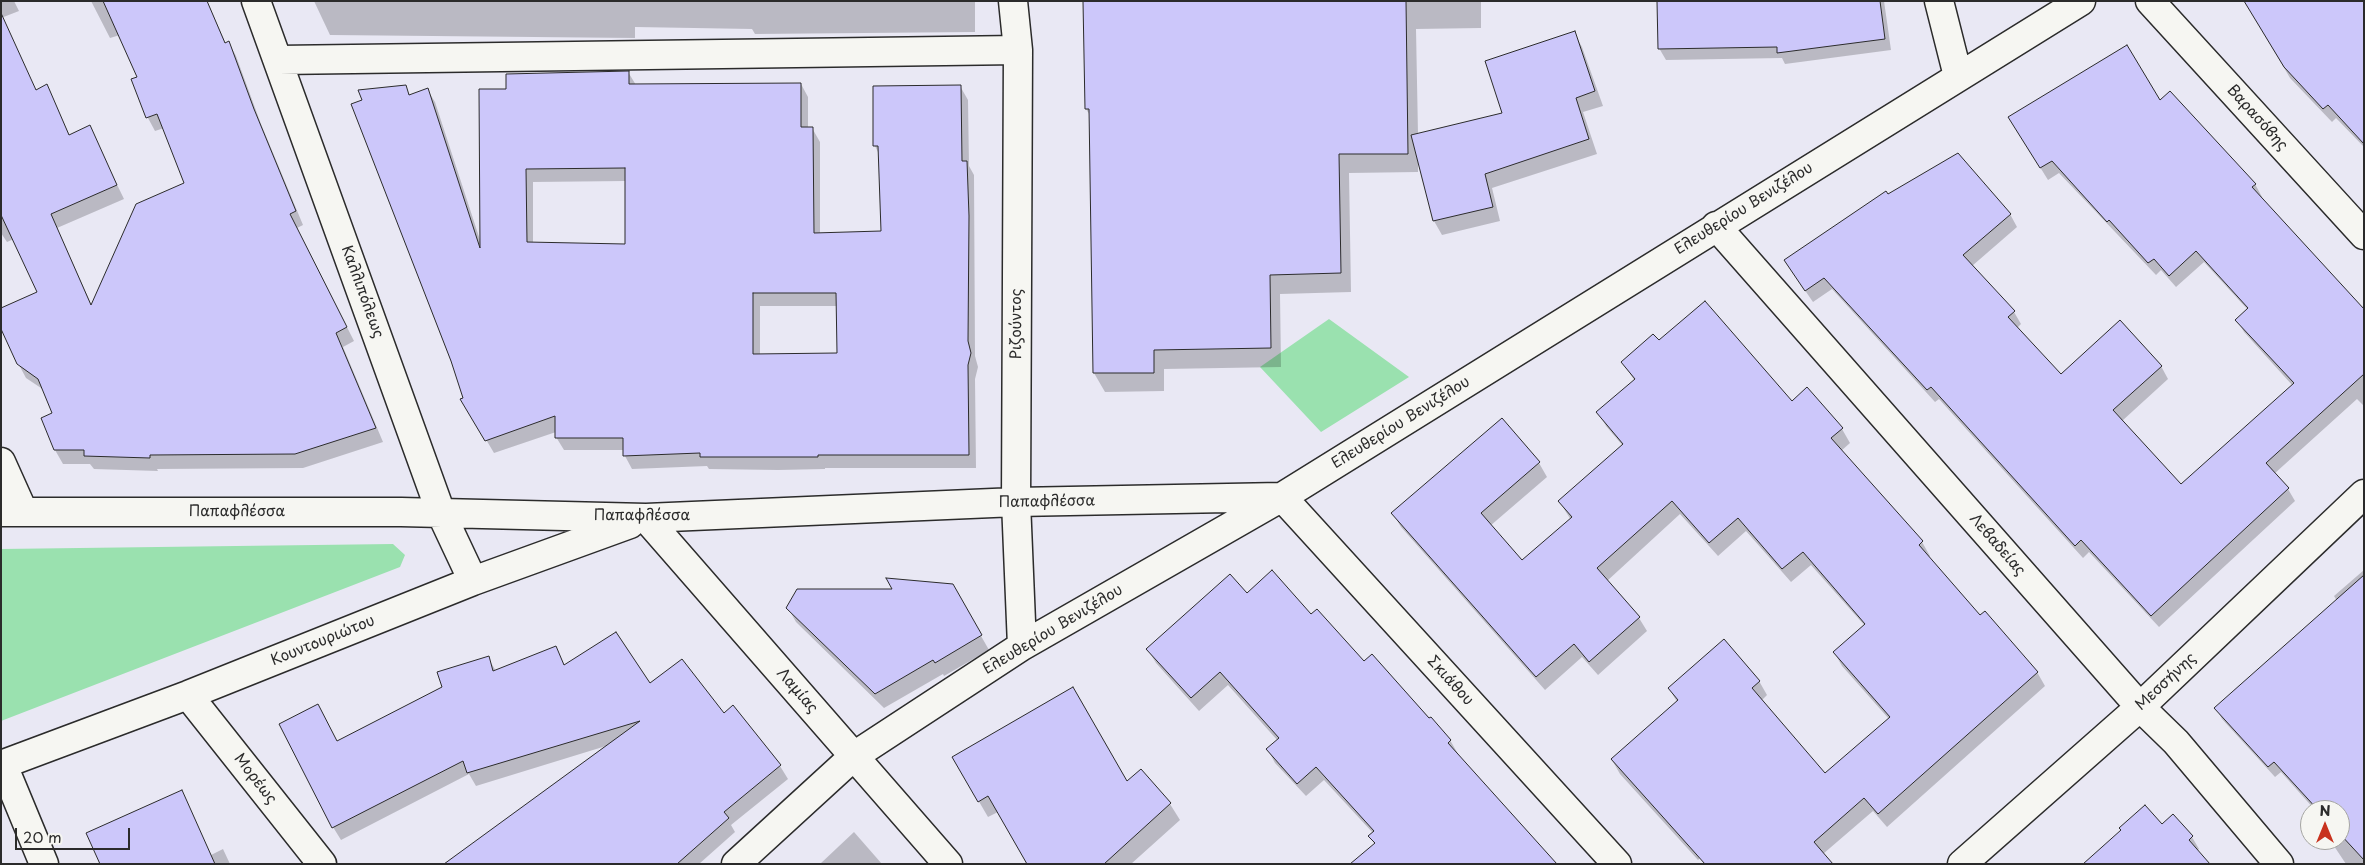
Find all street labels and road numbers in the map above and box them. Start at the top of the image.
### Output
street label: Βαρασόβης [2223,81,2291,155]
street label: Ελευθερίου Βενιζέλου [1672,159,1816,259]
street label: Καλλιπόλεως [337,243,387,341]
street label: Ριζούντος [1008,289,1026,359]
street label: Ελευθερίου Βενιζέλου [1329,373,1473,473]
street label: Παπαφλέσσα [999,492,1095,512]
street label: Παπαφλέσσα [189,503,285,521]
street label: Παπαφλέσσα [594,507,690,525]
street label: Λεβαδείας [1965,510,2029,580]
street label: Ελευθερίου Βενιζέλου [980,581,1126,679]
street label: Κουντουριώτου [268,612,378,670]
street label: Μεσσήνης [2132,649,2200,715]
street label: Σκιάθου [1423,653,1477,709]
street label: Λαμίας [773,665,821,717]
street label: Μορέως [230,750,280,808]

